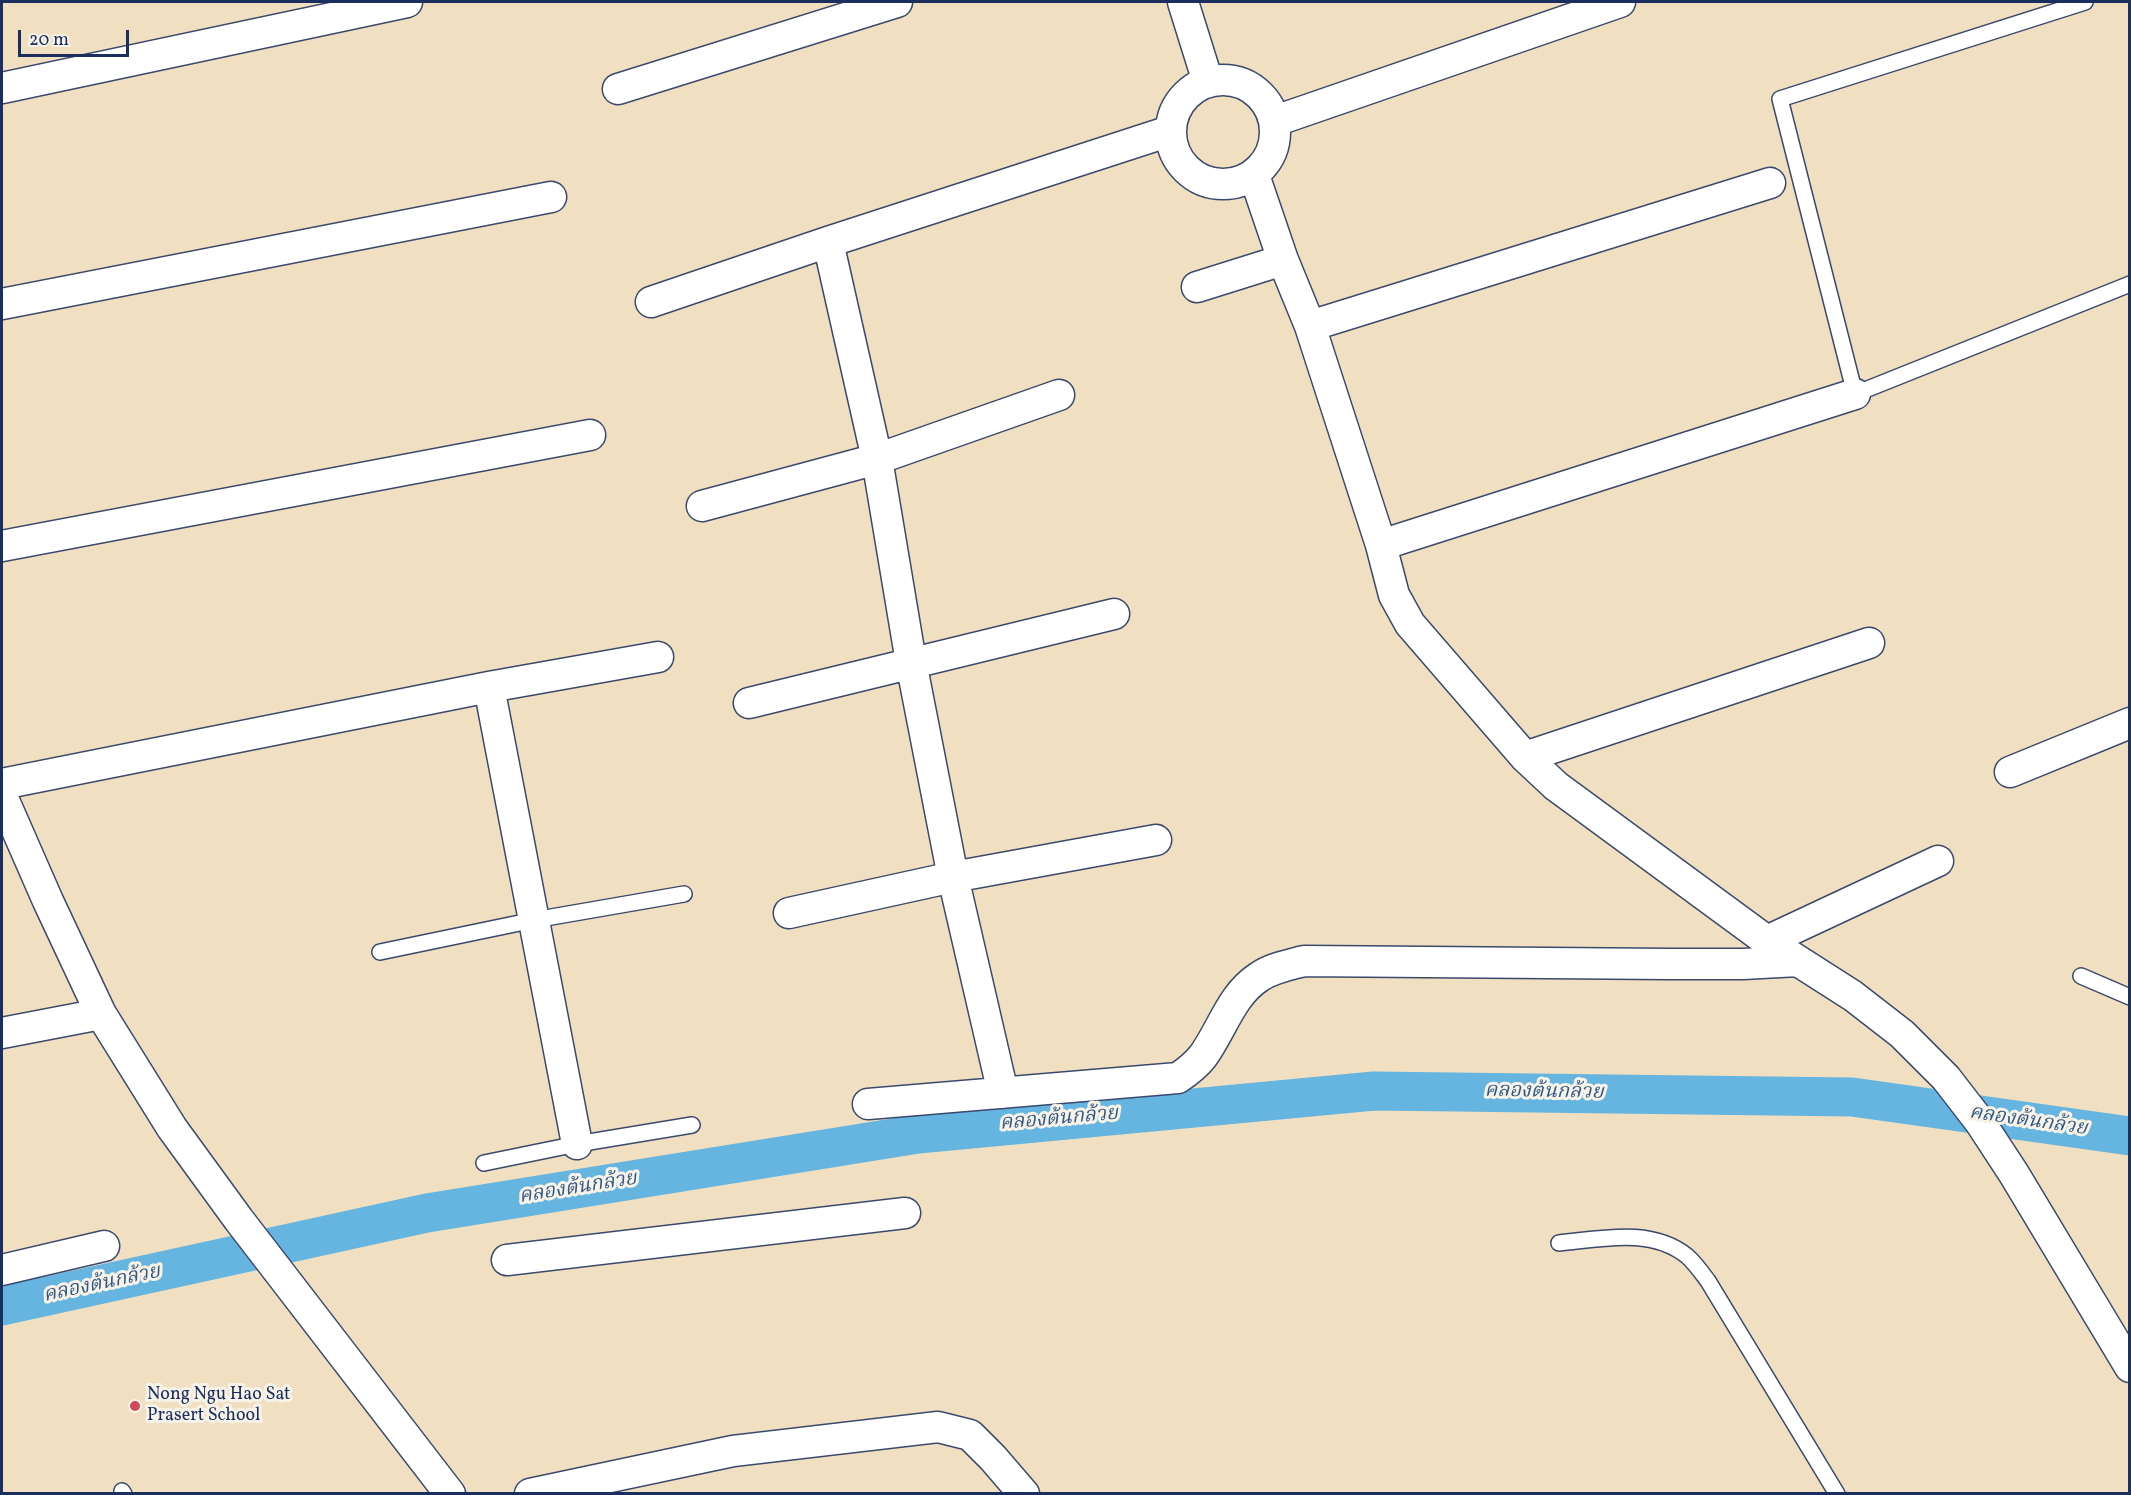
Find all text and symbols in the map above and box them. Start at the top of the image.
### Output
scale bar [21,18,132,56]
text: 20 m [29,28,69,53]
water label: คลองต้นกล้วย [1484,1080,1604,1106]
water label: คลองต้นกล้วย [1968,1102,2088,1142]
water label: คลองต้นกล้วย [999,1103,1119,1137]
water label: คลองต้นกล้วย [517,1168,639,1210]
water label: คลองต้นกล้วย [41,1261,163,1309]
place label: Nong Ngu Hao Sat Prasert School [147,1385,290,1428]
marker: Nong Ngu Hao Sat Prasert School [128,1399,142,1413]

